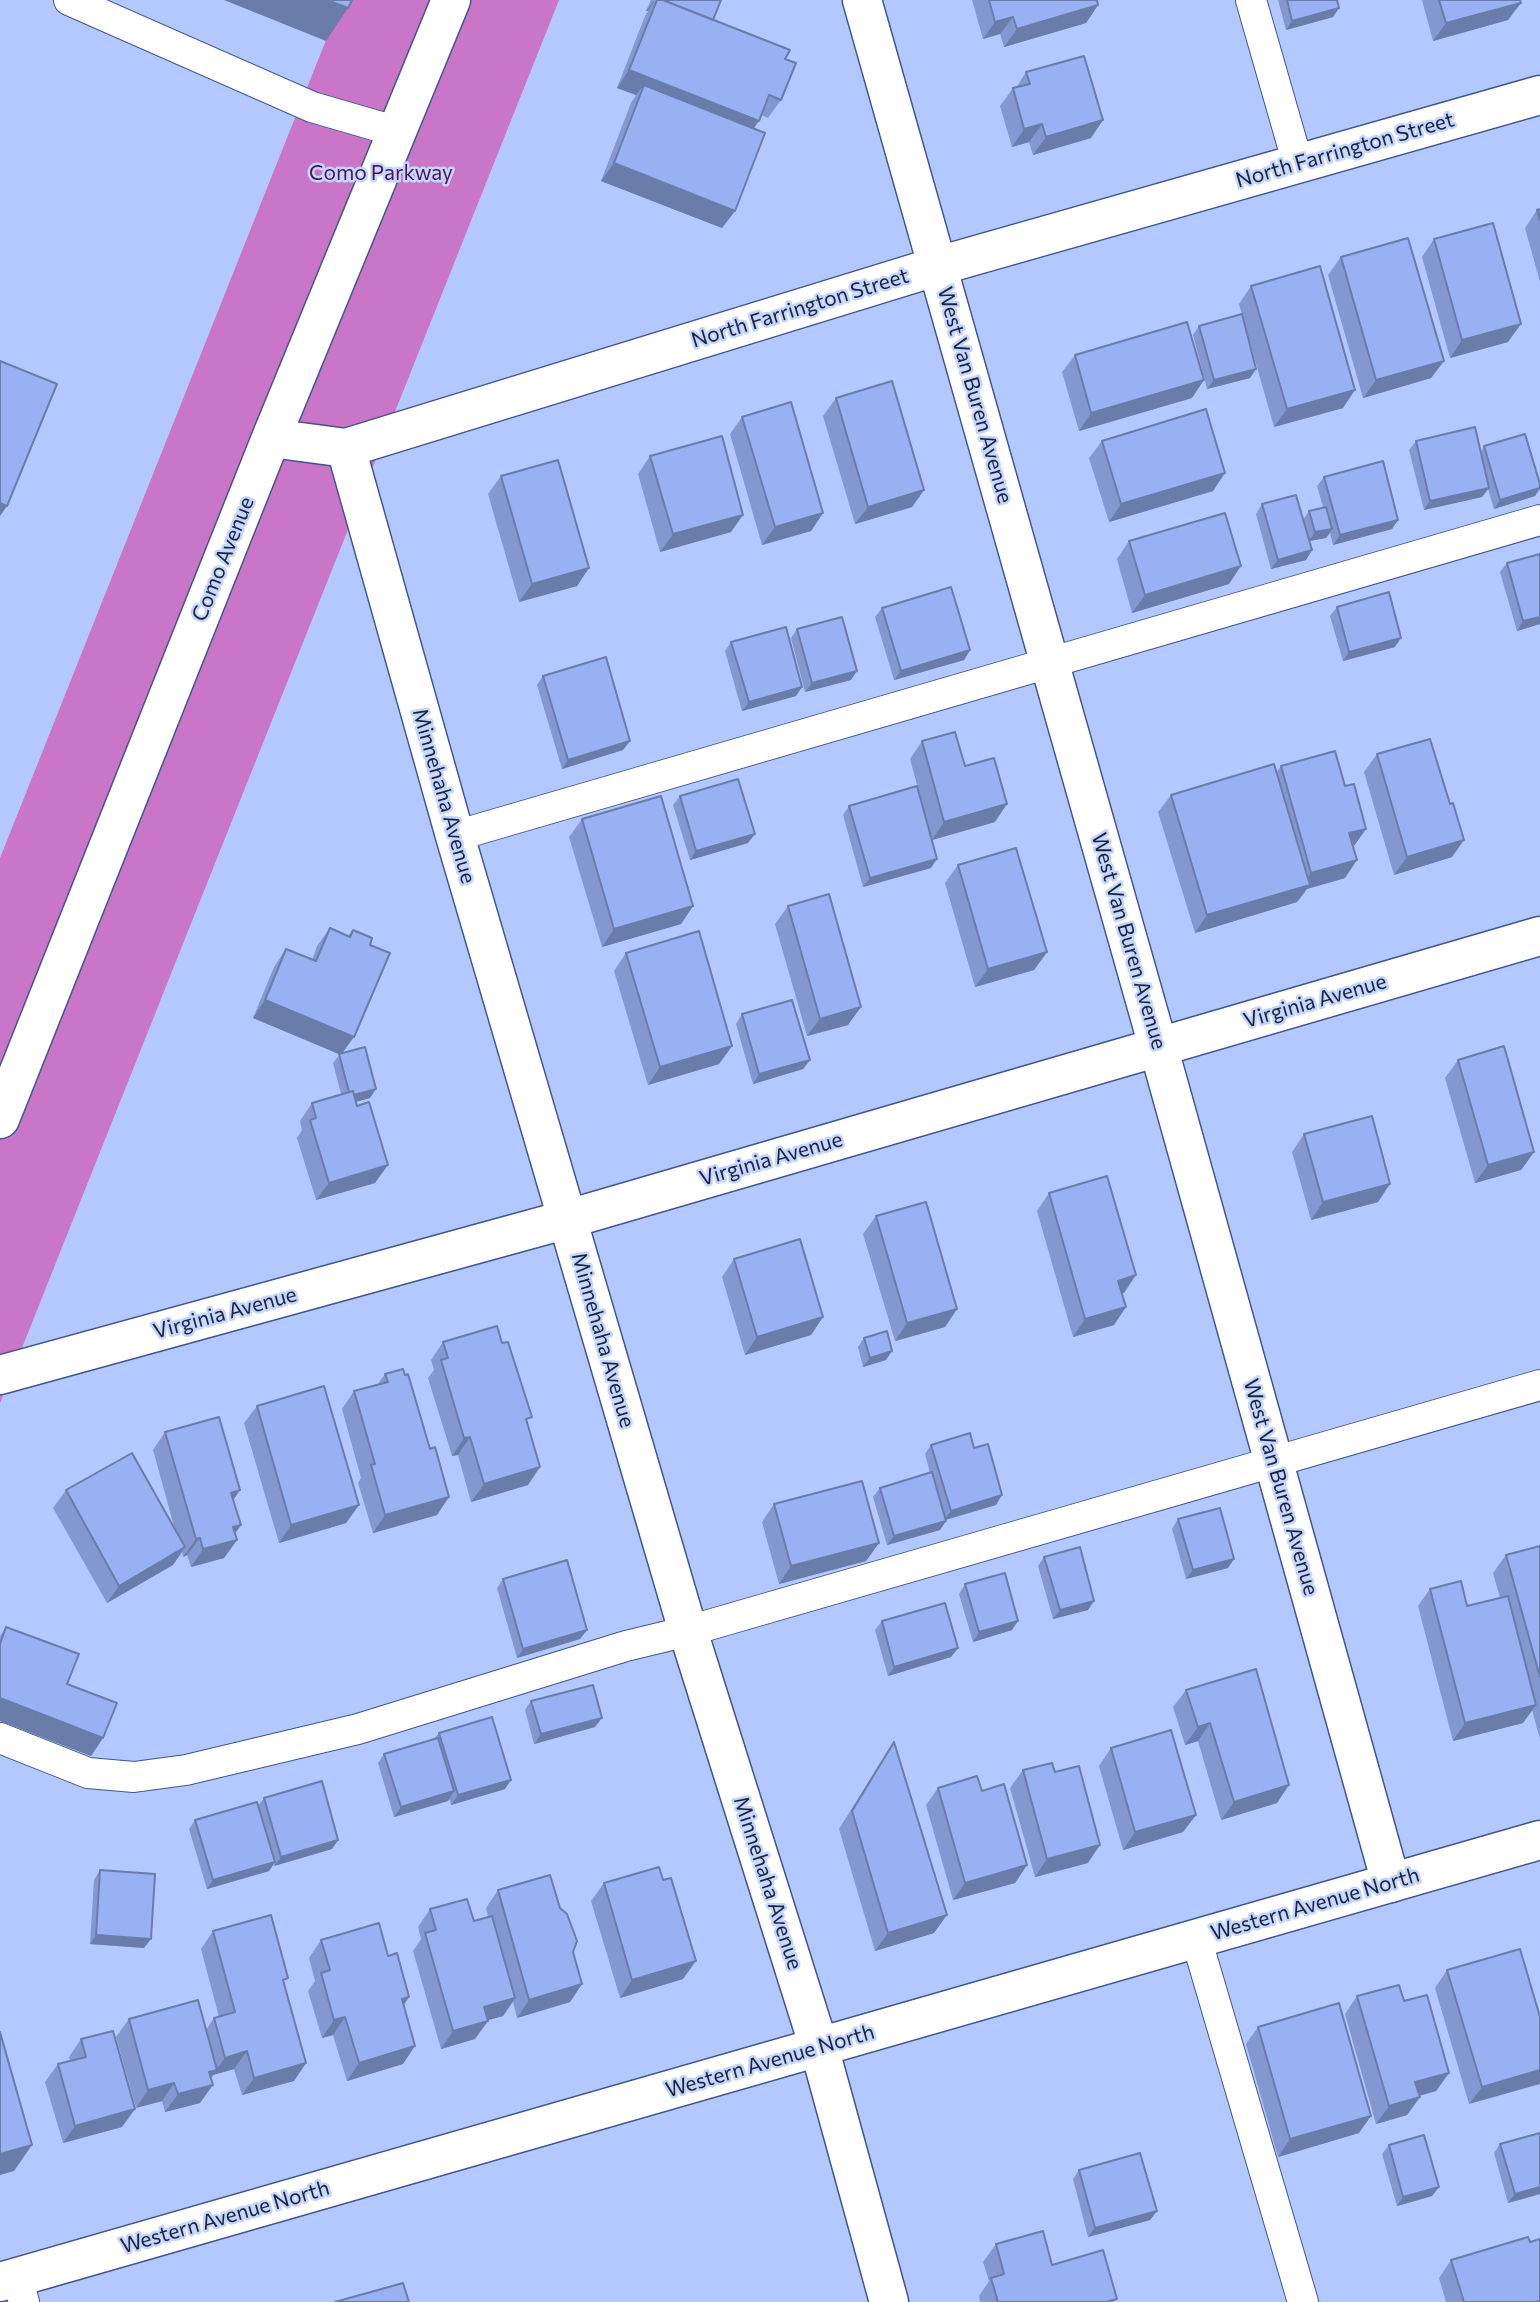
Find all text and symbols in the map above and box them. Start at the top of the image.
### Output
street label: North Farrington Street [1233,107,1457,193]
park label: Como Parkway [309,160,453,186]
street label: North Farrington Street [688,263,912,353]
street label: West Van Buren Avenue [932,284,1018,506]
street label: Como Avenue [187,493,259,625]
street label: Minnehaha Avenue [407,706,481,886]
street label: West Van Buren Avenue [1086,830,1172,1052]
street label: Virginia Avenue [1241,969,1389,1033]
street label: Virginia Avenue [697,1127,845,1191]
street label: Minnehaha Avenue [566,1250,640,1430]
street label: Virginia Avenue [151,1282,299,1344]
street label: West Van Buren Avenue [1238,1376,1324,1598]
street label: Minnehaha Avenue [728,1793,808,1973]
street label: Western Avenue North [1208,1862,1422,1946]
street label: Western Avenue North [663,2019,877,2103]
street label: Western Avenue North [118,2175,332,2259]

